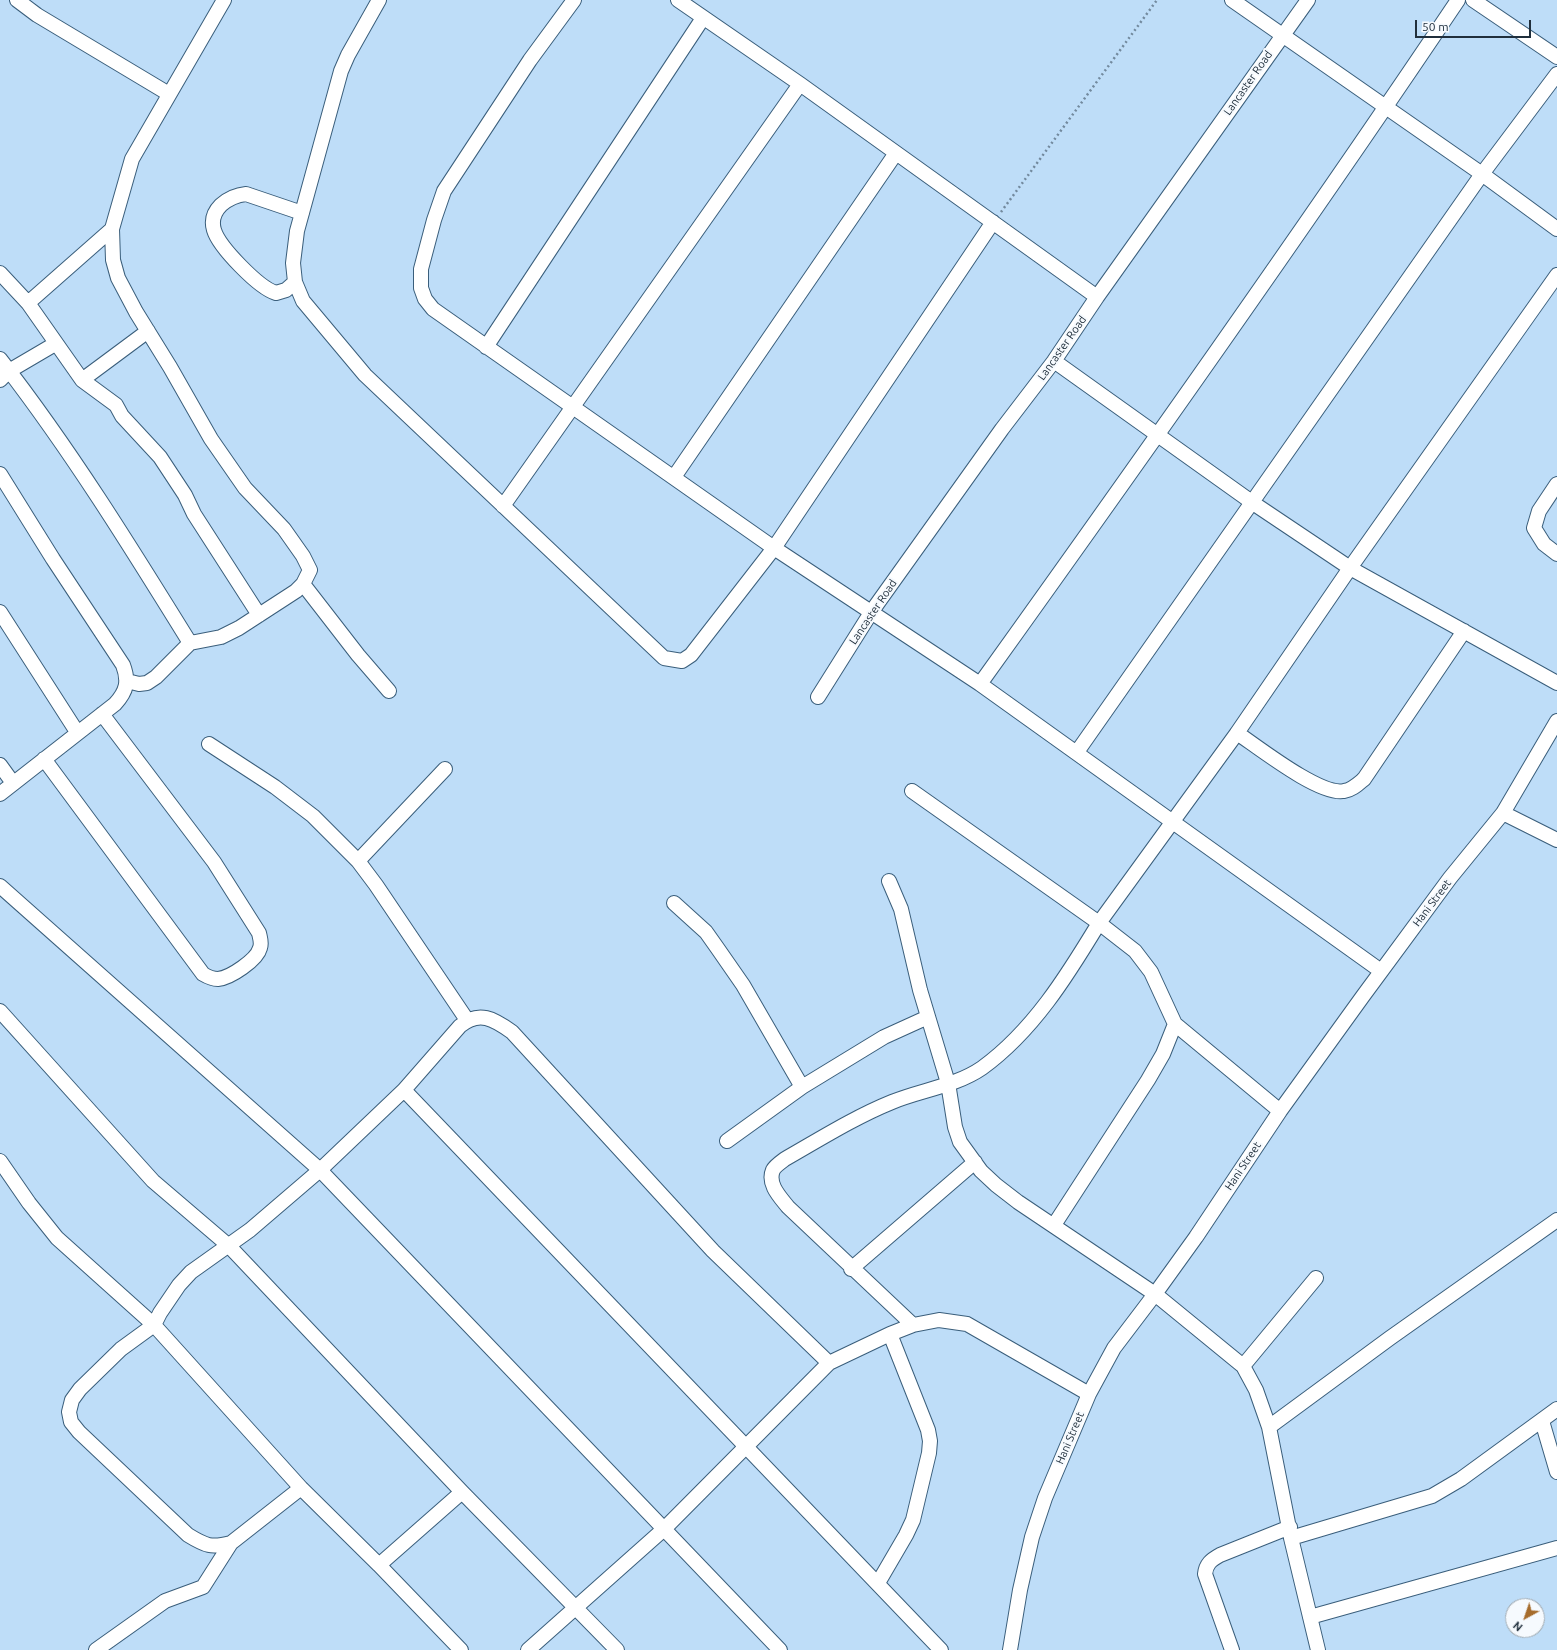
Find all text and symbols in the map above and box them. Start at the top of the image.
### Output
scale bar [1417,12,1533,38]
text: 50 m [1422,20,1449,33]
street label: Lancaster Road [1221,48,1275,118]
street label: Lancaster Road [1035,313,1089,383]
street label: Lancaster Road [846,577,900,647]
street label: Hani Street [1410,877,1454,929]
street label: Hani Street [1222,1139,1264,1193]
street label: Hani Street [1053,1410,1087,1466]
north arrow [1505,1598,1545,1638]
text: N [1511,1619,1525,1634]

